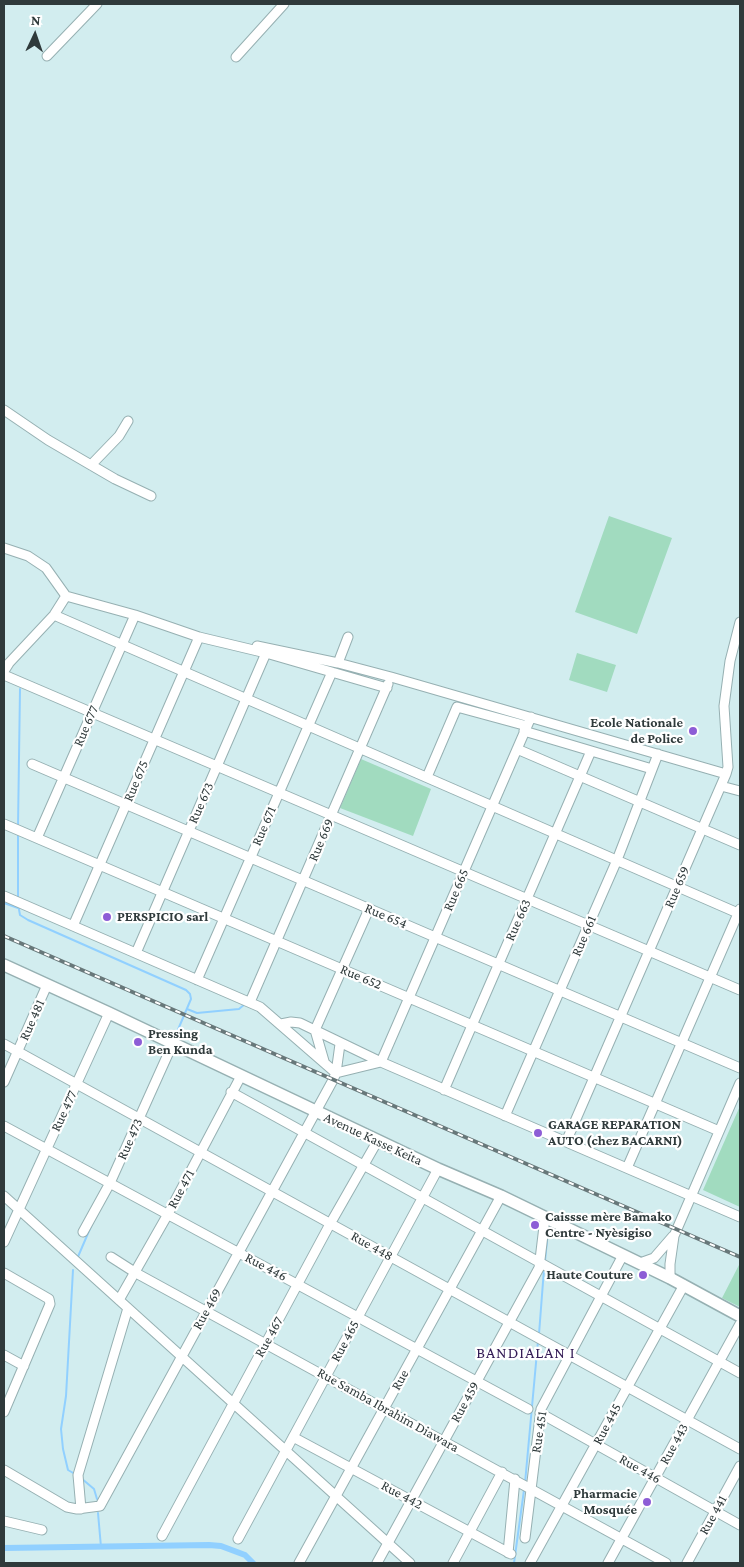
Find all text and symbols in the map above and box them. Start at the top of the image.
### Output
north arrow [10,10,60,60]
text: N [31,12,41,28]
street label: Rue 677 [70,703,102,749]
place label: Ecole Nationale de Police [590,715,683,748]
marker: Ecole Nationale de Police [687,725,699,737]
street label: Rue 675 [120,758,152,804]
street label: Rue 673 [185,780,217,826]
street label: Rue 671 [248,804,280,848]
street label: Rue 669 [305,816,337,864]
street label: Rue 659 [661,863,693,911]
street label: Rue 665 [440,866,472,914]
street label: Rue 663 [501,896,535,944]
street label: Rue 654 [362,900,410,932]
place label: PERSPICIO sarl [117,909,208,925]
marker: PERSPICIO sarl [101,911,113,923]
street label: Rue 661 [568,913,600,959]
street label: Rue 652 [338,961,384,993]
street label: Rue 481 [16,997,48,1043]
place label: Pressing Ben Kunda [148,1026,213,1058]
marker: Pressing Ben Kunda [132,1036,144,1048]
street label: Rue 477 [47,1088,81,1134]
street label: Avenue Kasse Keita [321,1109,425,1169]
street label: Rue 473 [113,1116,147,1162]
place label: GARAGE REPARATION AUTO (chez BACARNI) [548,1117,683,1150]
marker: GARAGE REPARATION AUTO (chez BACARNI) [532,1127,544,1139]
street label: Rue 471 [164,1167,198,1211]
place label: Caissse mère Bamako Centre - Nyèsigiso [545,1209,672,1242]
marker: Caissse mère Bamako Centre - Nyèsigiso [529,1219,541,1231]
street label: Rue 448 [348,1228,396,1264]
street label: Rue 446 [242,1249,290,1285]
place label: Haute Couture [546,1267,633,1283]
marker: Haute Couture [637,1269,649,1281]
street label: Rue 469 [189,1285,225,1333]
street label: Rue 467 [251,1314,287,1360]
street label: Rue 465 [327,1317,363,1365]
district label: BANDIALAN I [475,1343,577,1363]
street label: Rue Samba Ibrahim Diawara [314,1364,462,1456]
street label: Rue [388,1367,412,1393]
street label: Rue 459 [447,1379,483,1425]
street label: Rue 445 [589,1400,625,1448]
street label: Rue 451 [527,1410,551,1454]
street label: Rue 443 [656,1420,692,1468]
street label: Rue 446 [616,1451,664,1487]
street label: Rue 442 [378,1477,426,1513]
place label: Pharmacie Mosquée [573,1486,637,1518]
street label: Rue 441 [695,1492,731,1538]
marker: Pharmacie Mosquée [641,1496,653,1508]

